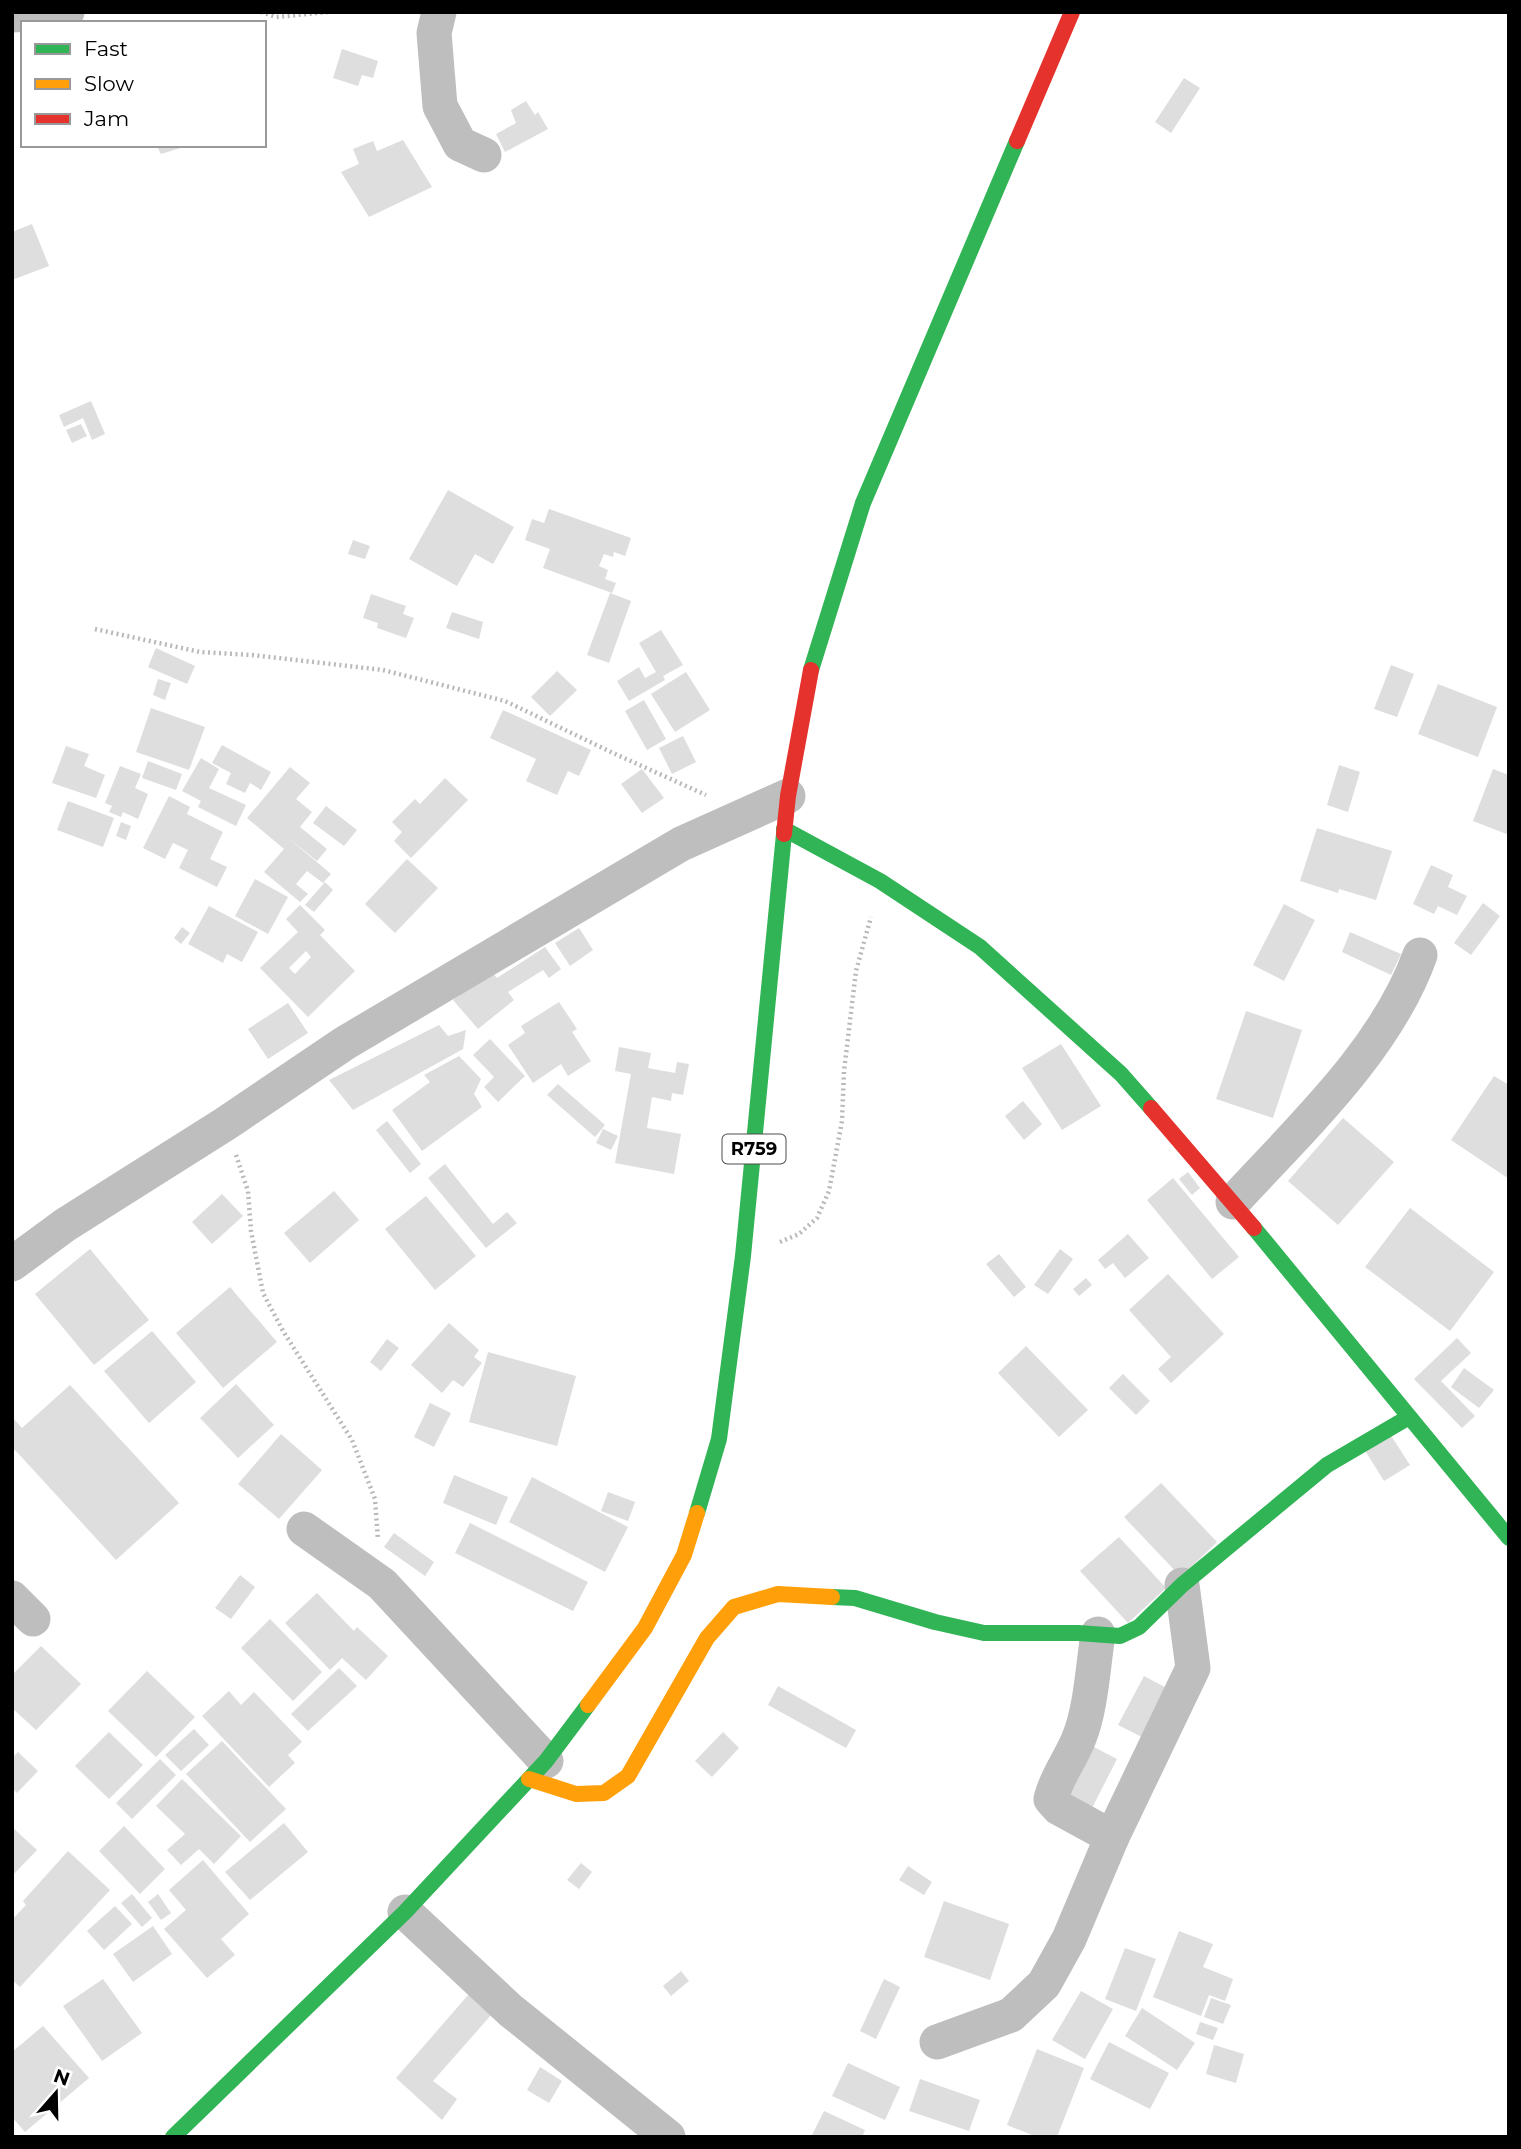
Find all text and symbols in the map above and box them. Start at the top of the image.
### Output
legend [21,21,266,147]
text: Fast [84,36,128,61]
text: Slow [84,71,134,96]
text: Jam [83,106,129,131]
road number: R759 [722,1134,786,1164]
north arrow [21,2058,91,2128]
text: N [50,2064,73,2091]

